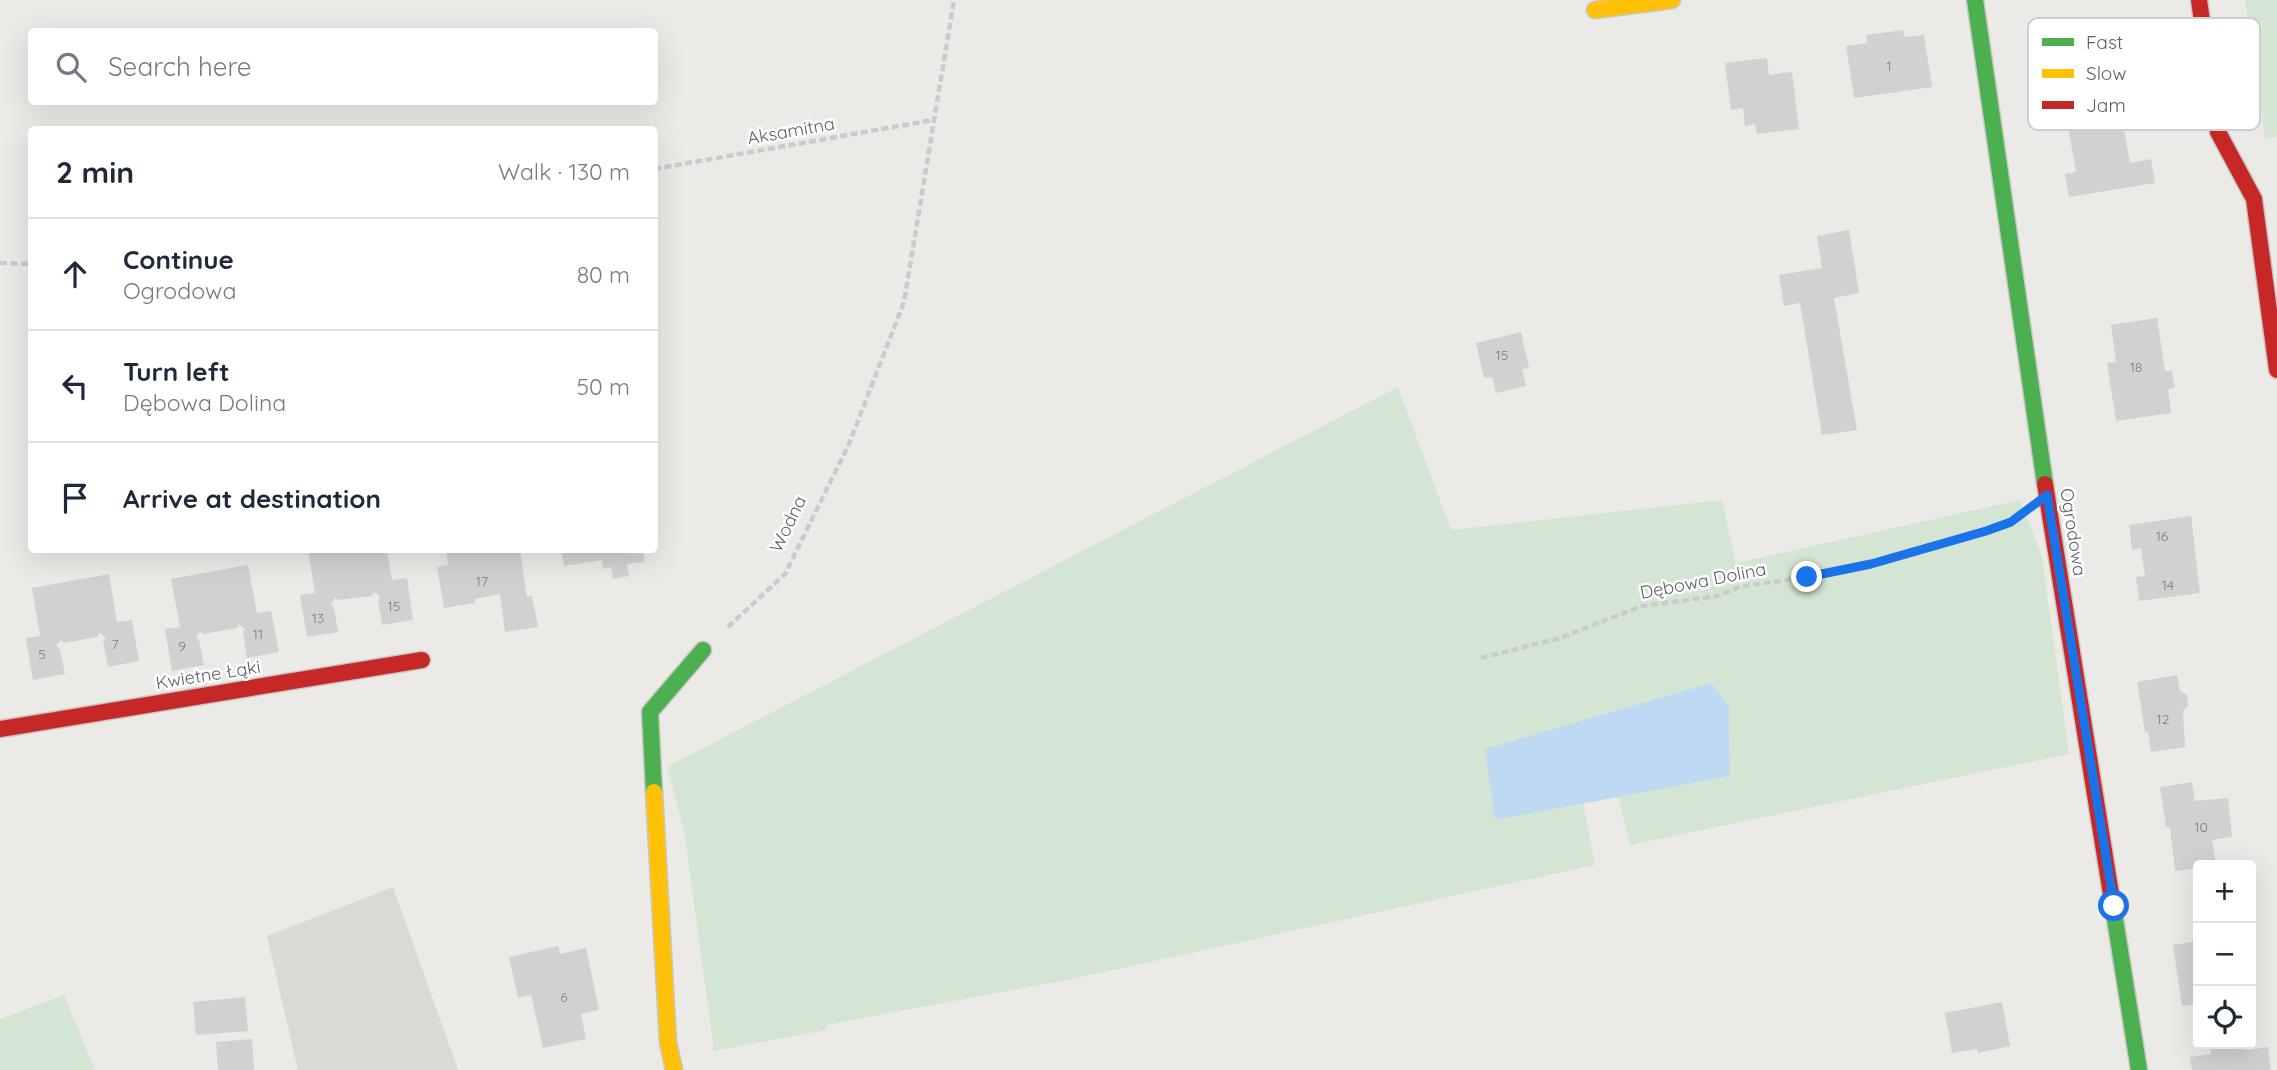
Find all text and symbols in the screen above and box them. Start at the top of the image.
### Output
legend [2028,18,2260,130]
search box [28,28,658,105]
text: Fast [2086,30,2123,54]
icon: search [52,48,90,86]
text: Search here [108,50,252,83]
house number: 1 [1886,57,1892,75]
text: Slow [2086,61,2127,85]
text: Jam [2086,93,2126,117]
street label: Aksamitna [745,112,836,150]
text: 2 min [56,153,134,191]
text: Walk · 130 m [498,157,630,186]
text: Continue [123,243,234,276]
icon: ahead [56,255,94,293]
text: 80 m [577,260,630,289]
text: Ogrodowa [123,276,236,305]
house number: 15 [1496,346,1508,364]
text: Turn left [123,355,230,388]
house number: 18 [2130,358,2142,376]
icon: left [56,367,94,405]
text: 50 m [577,372,630,401]
text: Dębowa Dolina [123,388,286,417]
icon: arrive [56,479,94,517]
text: Arrive at destination [123,482,381,515]
street label: Ogrodowa [2055,486,2092,578]
street label: Wodna [764,492,811,556]
house number: 16 [2156,527,2169,545]
street label: Dębowa Dolina [1638,557,1768,604]
route end [1791,561,1822,592]
house number: 17 [476,572,488,590]
house number: 14 [2162,576,2174,594]
house number: 15 [388,597,400,615]
house number: 13 [312,609,324,627]
house number: 11 [253,625,263,643]
house number: 7 [111,635,119,653]
house number: 9 [178,637,186,655]
house number: 5 [38,645,46,663]
street label: Kwietne Łąki [154,655,262,694]
house number: 12 [2157,710,2170,728]
house number: 10 [2194,818,2208,836]
map controls [2193,860,2256,1049]
button: + [2193,860,2256,923]
route start [2098,890,2129,921]
button: − [2193,923,2256,986]
button: locate [2193,986,2256,1049]
house number: 6 [560,988,568,1006]

